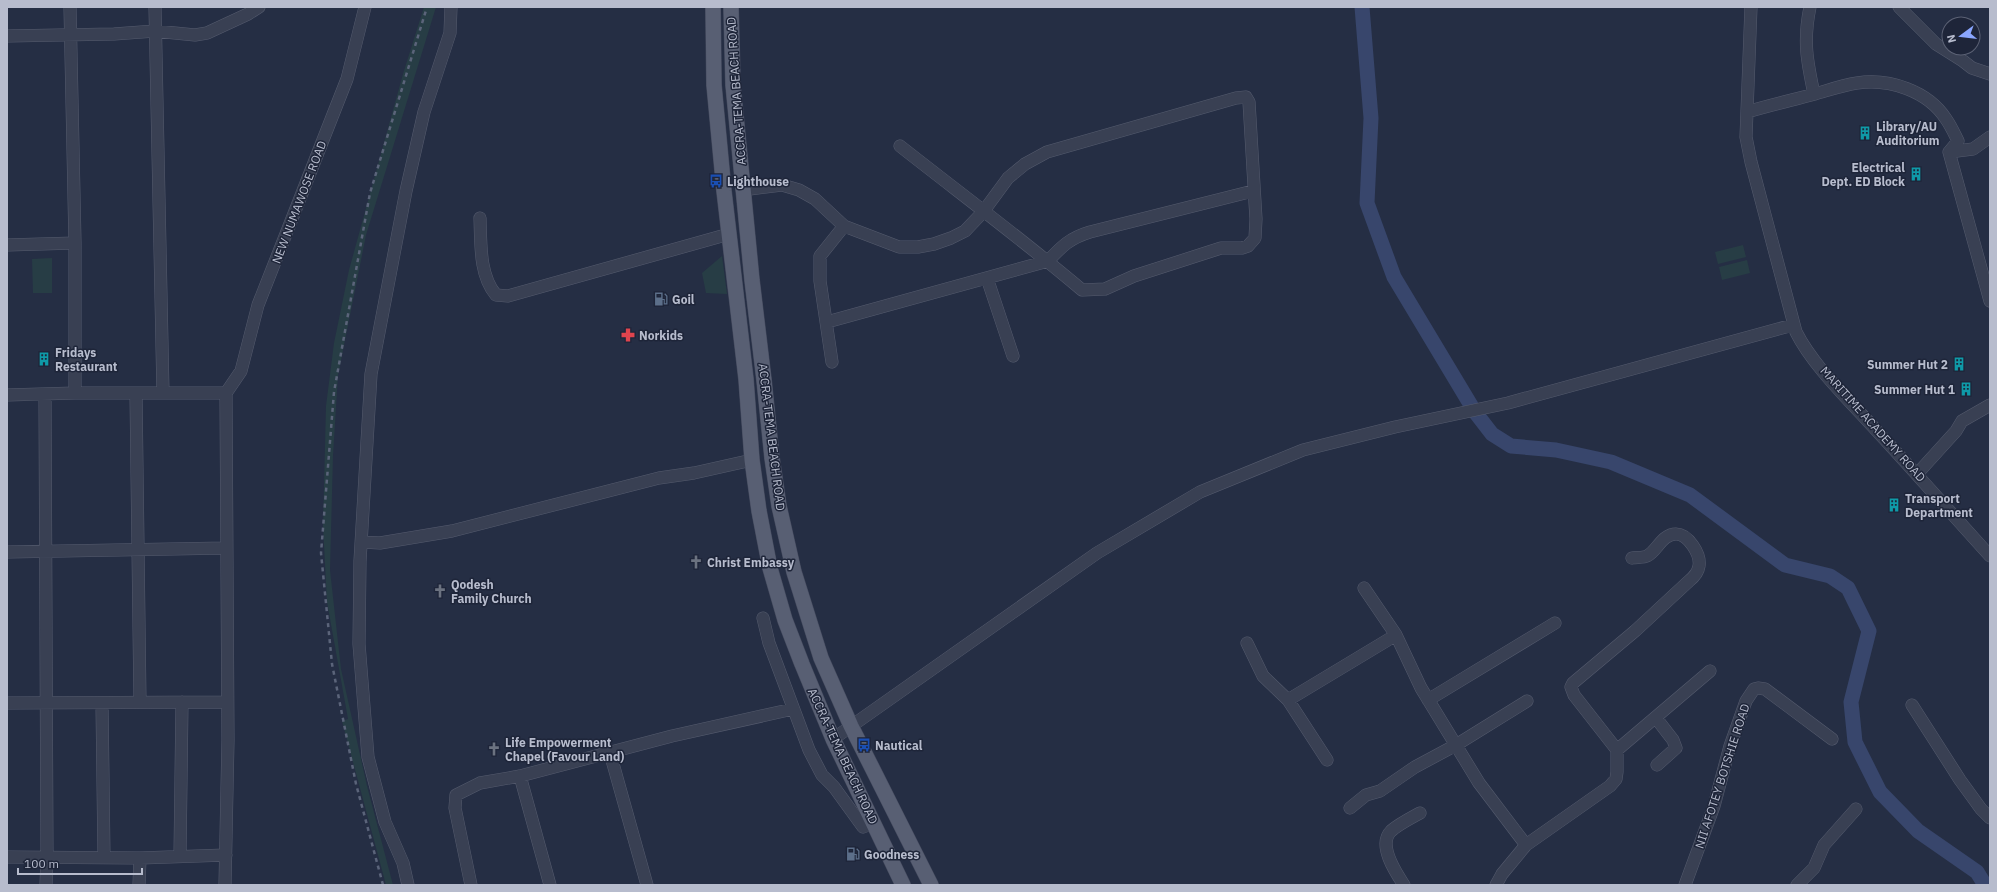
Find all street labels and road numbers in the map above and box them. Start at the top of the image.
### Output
street label: ACCRA-TEMA BEACH ROAD [723,16,749,166]
street label: NEW NUMAWOSE ROAD [269,138,329,266]
street label: ACCRA-TEMA BEACH ROAD [756,362,788,512]
street label: MARITIME ACADEMY ROAD [1817,363,1929,485]
street label: ACCRA-TEMA BEACH ROAD [805,686,881,826]
street label: NII AFOTEY BOTSHIE ROAD [1691,702,1753,850]

